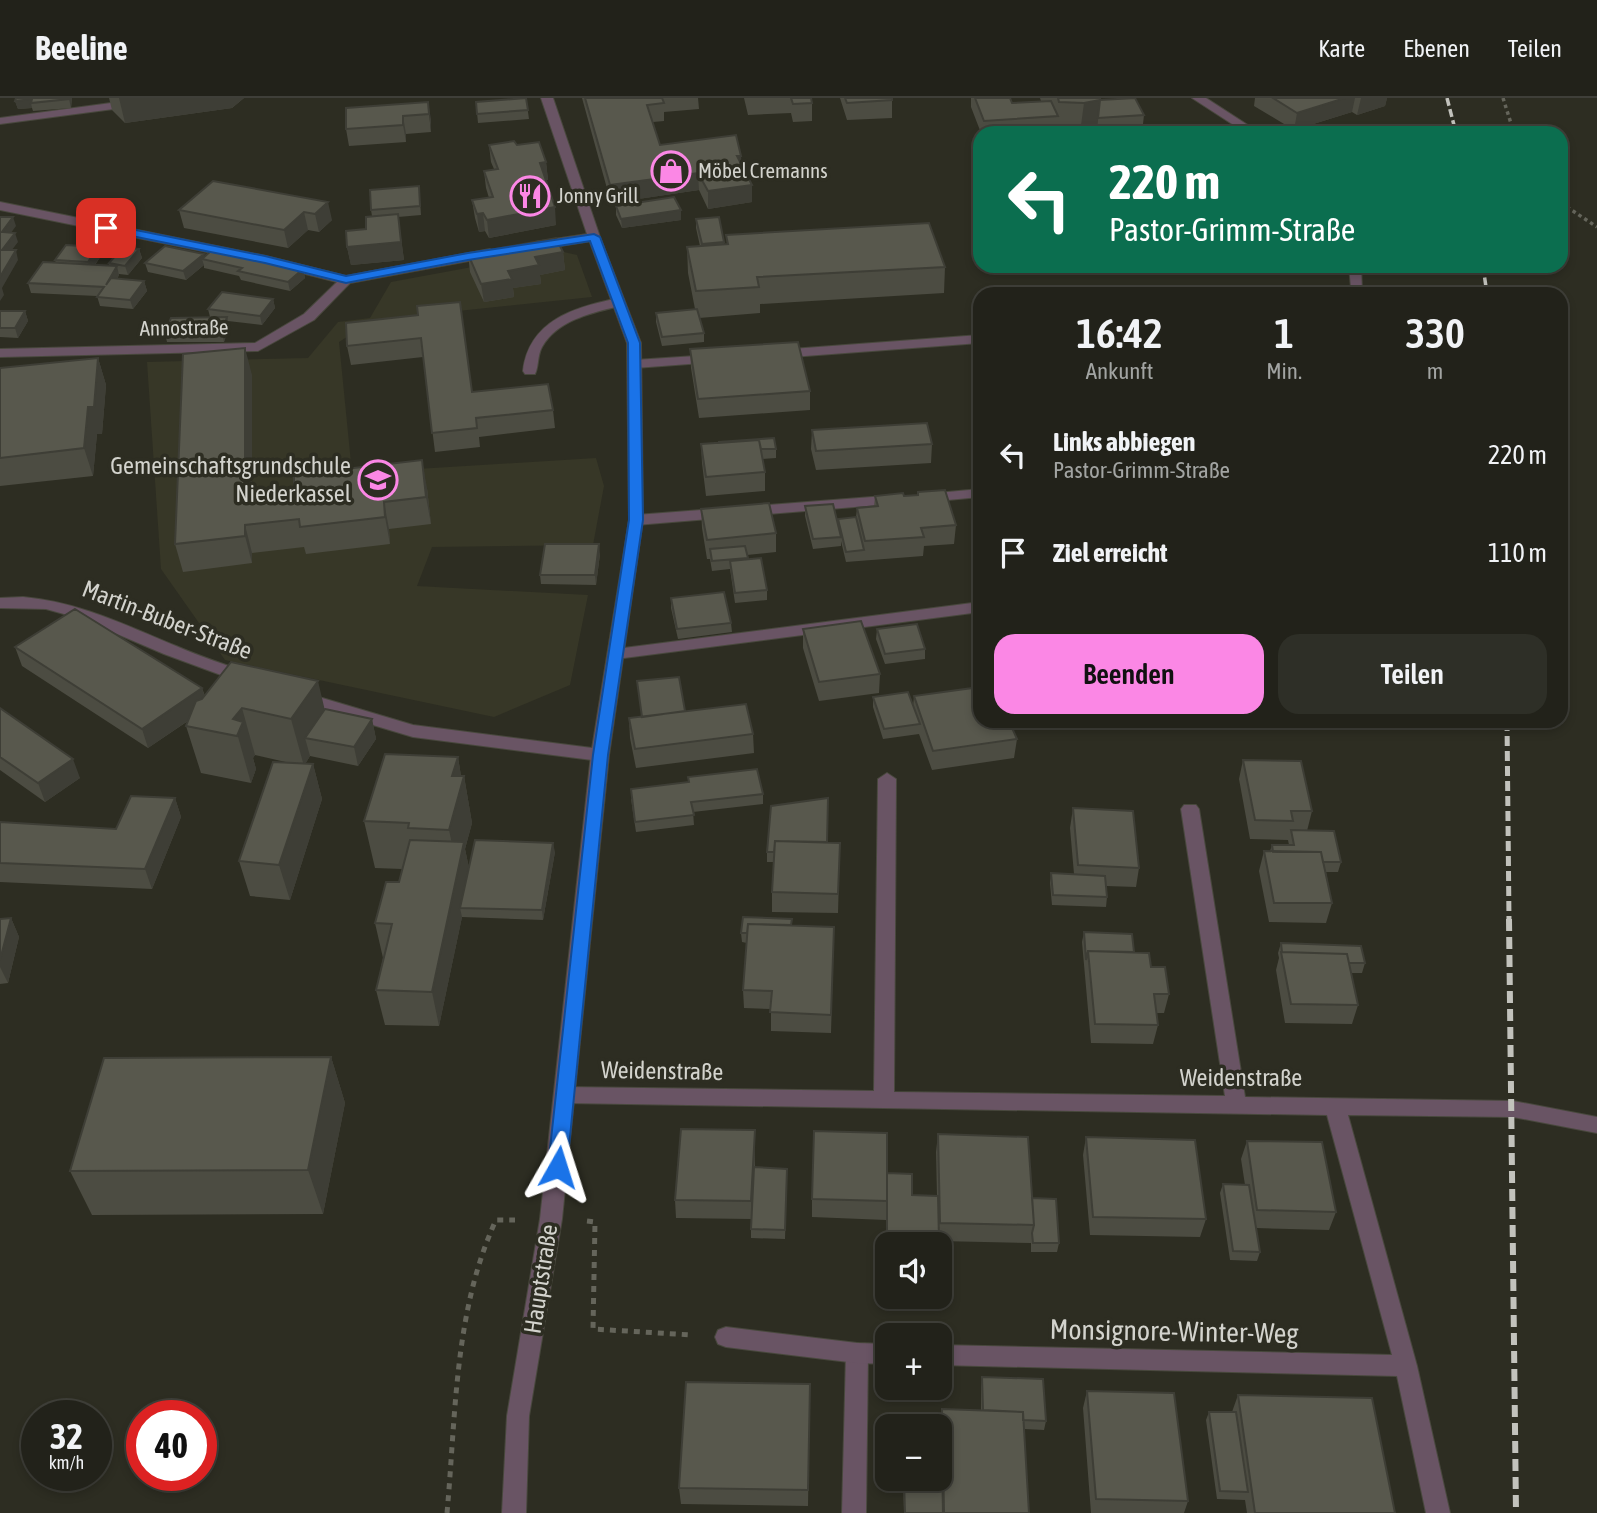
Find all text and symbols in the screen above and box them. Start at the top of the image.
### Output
text: Beeline [35,29,128,67]
text: Karte [1318,35,1365,62]
text: Ebenen [1403,35,1470,62]
text: Teilen [1508,35,1562,62]
shop icon: Möbel Cremanns [650,150,692,192]
text: 220 m [1109,153,1220,209]
icon: left [994,154,1085,245]
place label: Möbel Cremanns [698,158,828,182]
restaurant icon: Jonny Grill [509,175,551,217]
place label: Jonny Grill [557,183,639,207]
pin [76,198,136,258]
icon: arrive [87,209,125,247]
text: Pastor-Grimm-Straße [1109,211,1355,248]
text: 16:42 [1076,309,1163,357]
text: 1 [1274,309,1294,357]
text: 330 [1405,309,1465,357]
street label: Annostraße [139,314,229,340]
text: Ankunft [1086,358,1153,384]
text: Min. [1266,358,1302,384]
text: m [1427,358,1443,384]
text: Links abbiegen [1053,427,1195,457]
icon: left [994,436,1032,474]
text: 220 m [1488,440,1547,470]
place label: Gemeinschaftsgrundschule Niederkassel [110,452,352,507]
text: Pastor-Grimm-Straße [1053,457,1230,483]
school or university icon: Gemeinschaftsgrundschule Niederkassel [357,459,399,501]
icon: arrive [994,534,1032,572]
text: Ziel erreicht [1053,538,1168,568]
text: 110 m [1488,538,1547,568]
street label: Martin-Buber-Straße [79,575,256,664]
button: Beenden [994,634,1264,714]
button: Teilen [1278,634,1547,714]
street label: Weidenstraße [601,1056,723,1085]
street label: Weidenstraße [1180,1064,1302,1091]
position arrow [521,1130,595,1204]
street label: Hauptstraße [519,1222,562,1336]
map controls [875,1232,952,1491]
button: sound [875,1232,952,1309]
street label: Monsignore-Winter-Weg [1049,1313,1299,1349]
button: + [875,1323,952,1400]
speed limit sign: 40 [126,1400,217,1491]
button: − [875,1414,952,1491]
text: 32 [50,1416,83,1456]
text: km/h [49,1452,84,1473]

